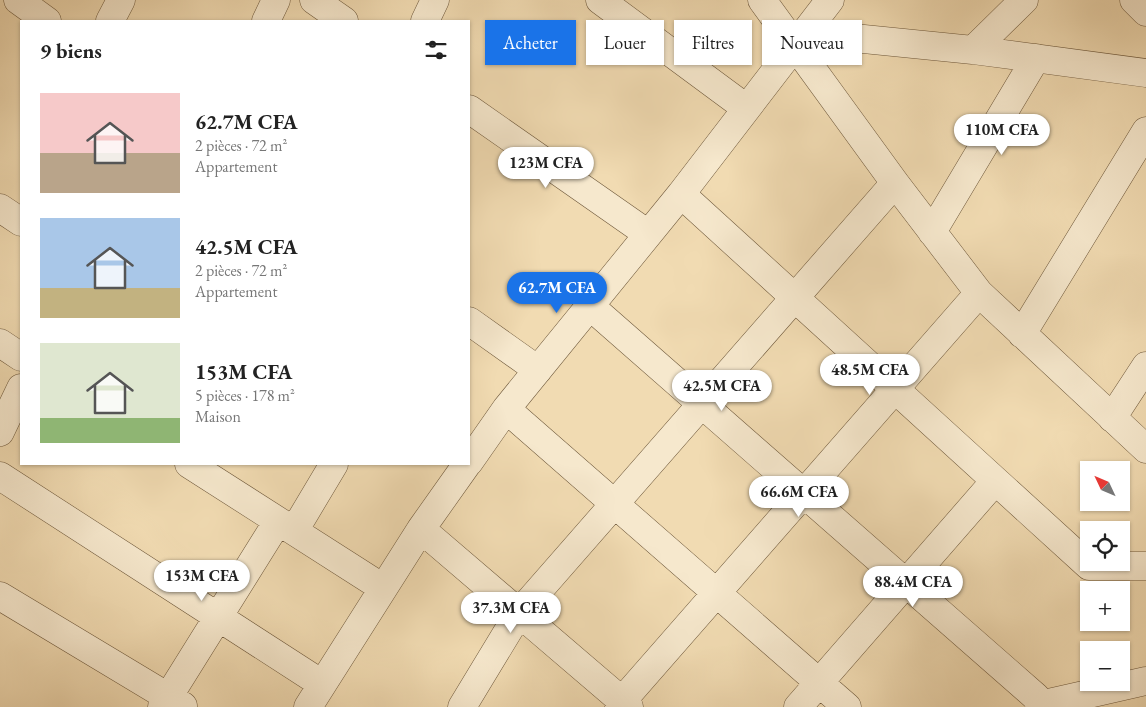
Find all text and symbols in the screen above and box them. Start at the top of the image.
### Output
chip: Acheter [485,20,576,65]
chip: Louer [586,20,664,65]
chip: Filtres [674,20,752,65]
chip: Nouveau [762,20,862,65]
icon: filters [422,36,450,64]
text: 9 biens [40,37,102,64]
text: 62.7M CFA [195,108,298,135]
icon: home [80,113,140,173]
pin: 110M CFA [950,114,1054,156]
text: 110M CFA [965,119,1039,140]
text: 2 pièces · 72 m² [195,135,287,156]
pin: 123M CFA [494,146,598,189]
text: 123M CFA [509,152,583,173]
text: Appartement [195,156,278,177]
text: 42.5M CFA [195,233,298,260]
icon: home [80,238,140,298]
text: 2 pièces · 72 m² [195,260,287,281]
pin: 62.7M CFA [500,272,614,314]
text: 62.7M CFA [518,277,596,298]
text: Appartement [195,281,278,302]
pin: 48.5M CFA [813,354,927,396]
text: 153M CFA [195,358,292,385]
text: 48.5M CFA [831,359,909,380]
icon: home [80,363,140,423]
pin: 42.5M CFA [665,370,779,412]
text: 42.5M CFA [683,375,761,396]
text: 5 pièces · 178 m² [195,385,295,406]
text: Maison [195,406,241,427]
north arrow [1080,461,1130,511]
map controls [1080,461,1130,691]
pin: 66.6M CFA [742,476,856,518]
text: 66.6M CFA [760,481,838,502]
button: locate [1080,521,1130,571]
pin: 153M CFA [150,560,254,602]
text: 153M CFA [165,565,239,586]
pin: 88.4M CFA [856,566,970,608]
text: 88.4M CFA [874,571,952,592]
button: + [1080,581,1130,631]
pin: 37.3M CFA [454,592,568,634]
text: 37.3M CFA [472,597,550,618]
button: − [1080,641,1130,691]

